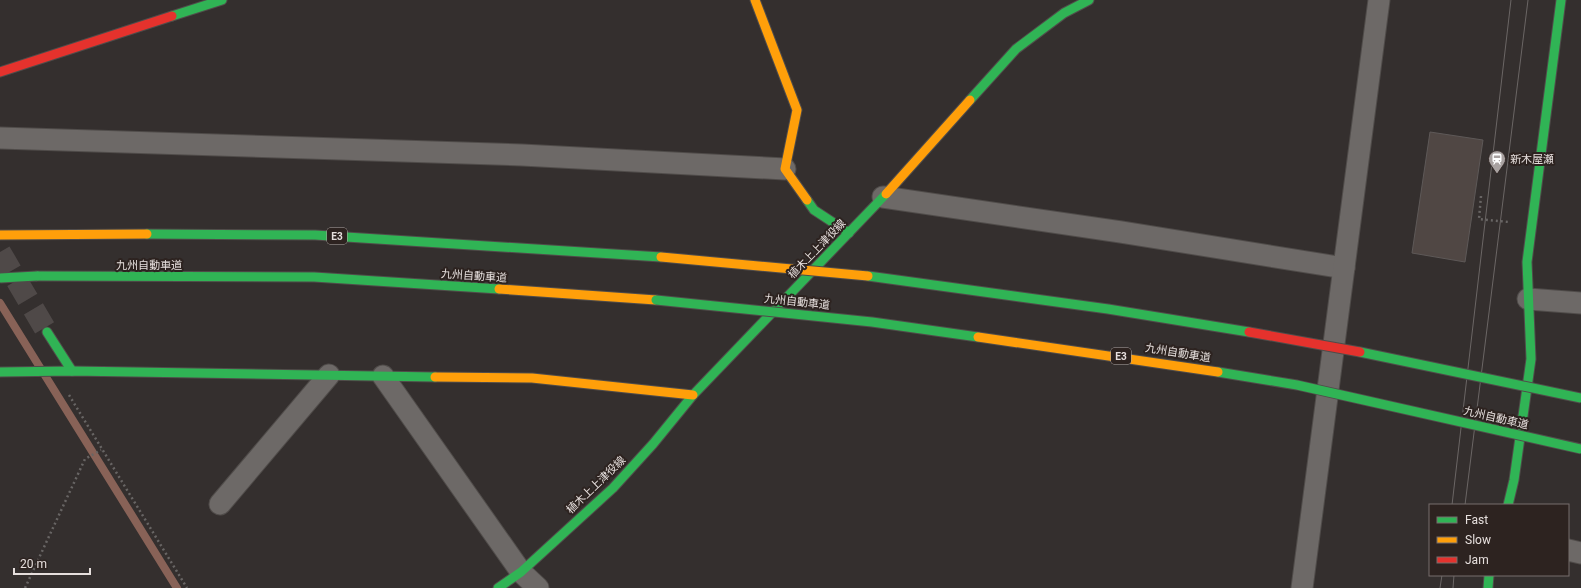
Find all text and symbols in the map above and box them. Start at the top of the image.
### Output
station icon: 新木屋瀬 [1487,149,1507,174]
place label: 新木屋瀬 [1510,153,1554,166]
street label: 植木上上津役線 [786,217,848,281]
road number: E3 [327,228,347,244]
street label: 九州自動車道 [116,259,182,272]
street label: 九州自動車道 [441,267,507,285]
street label: 九州自動車道 [764,292,830,312]
street label: 九州自動車道 [1144,341,1212,365]
road number: E3 [1111,348,1131,364]
street label: 九州自動車道 [1462,404,1530,432]
street label: 植木上上津役線 [564,454,628,516]
legend [1429,504,1569,576]
text: Fast [1465,513,1488,527]
text: Slow [1465,533,1491,547]
scale bar [14,550,90,576]
text: Jam [1465,553,1489,567]
text: 20 m [20,557,47,571]

